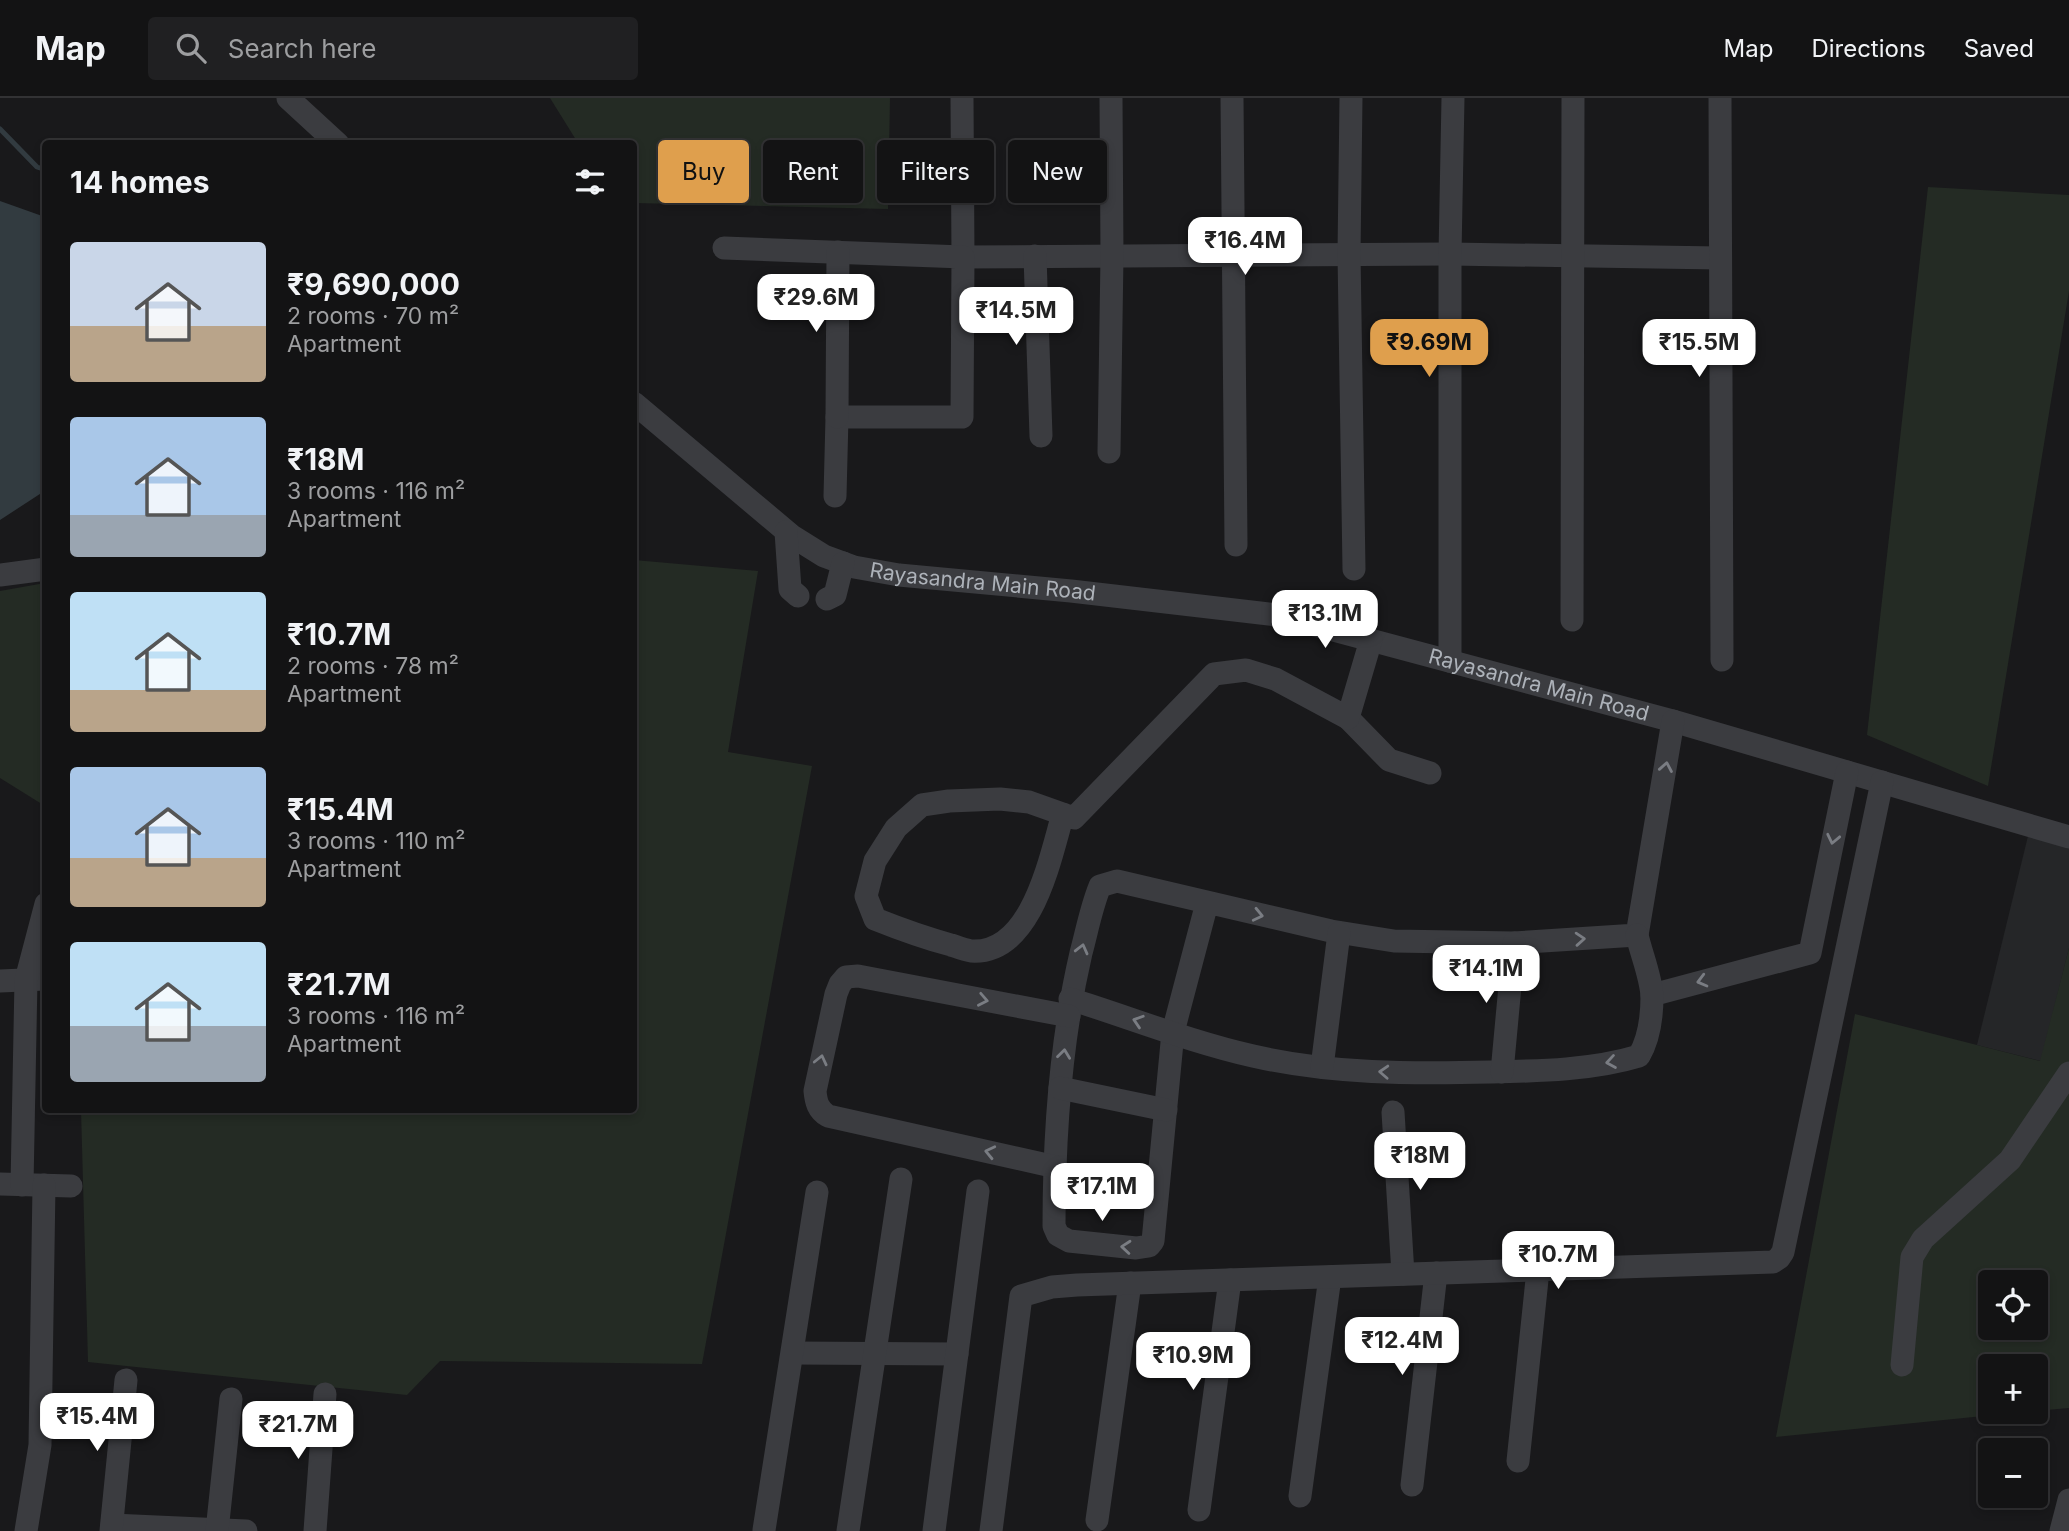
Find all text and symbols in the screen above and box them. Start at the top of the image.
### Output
search box [148,17,638,80]
text: Map [35,28,106,68]
icon: search [172,29,210,67]
text: Search here [228,33,376,64]
text: Map [1724,34,1773,63]
text: Directions [1811,34,1926,63]
text: Saved [1964,34,2034,63]
chip: Buy [658,140,749,203]
chip: Rent [763,140,863,203]
chip: Filters [877,140,994,203]
chip: New [1008,140,1107,203]
icon: filters [571,163,609,201]
text: 14 homes [70,164,209,200]
pin: ₹16.4M [1188,218,1302,277]
text: ₹16.4M [1204,226,1286,254]
text: ₹9,690,000 [287,266,460,302]
icon: home [126,270,210,354]
pin: ₹29.6M [759,274,873,334]
text: ₹29.6M [773,283,859,311]
pin: ₹14.5M [959,288,1073,347]
text: ₹14.5M [975,296,1057,324]
text: 2 rooms · 70 m² [287,302,459,330]
pin: ₹9.69M [1372,320,1486,379]
pin: ₹15.5M [1642,320,1756,379]
text: ₹9.69M [1386,328,1472,356]
text: ₹15.5M [1659,328,1739,356]
text: Apartment [287,330,401,358]
text: ₹18M [287,441,365,477]
icon: home [126,445,210,529]
text: 3 rooms · 116 m² [287,477,465,505]
text: Apartment [287,505,401,533]
street label: Rayasandra Main Road [868,557,1097,606]
pin: ₹13.1M [1268,590,1382,650]
text: ₹13.1M [1288,599,1362,627]
text: ₹10.7M [287,616,391,652]
icon: home [126,620,210,704]
street label: Rayasandra Main Road [1426,643,1652,726]
text: 2 rooms · 78 m² [287,652,459,680]
text: Apartment [287,680,401,708]
one-way arrow [1658,761,1673,772]
text: ₹15.4M [287,791,394,827]
icon: home [126,795,210,879]
text: 3 rooms · 110 m² [287,827,465,855]
one-way arrow [1827,833,1842,845]
text: Apartment [287,855,401,883]
one-way arrow [1252,906,1264,921]
one-way arrow [1575,931,1586,946]
one-way arrow [1074,943,1089,955]
pin: ₹14.1M [1429,946,1543,1005]
text: ₹14.1M [1449,954,1523,982]
text: ₹21.7M [287,966,391,1002]
icon: home [126,970,210,1054]
one-way arrow [1696,973,1708,987]
one-way arrow [977,992,989,1007]
text: 3 rooms · 116 m² [287,1002,465,1030]
one-way arrow [1132,1015,1145,1029]
text: Apartment [287,1030,401,1058]
one-way arrow [1057,1048,1072,1060]
one-way arrow [813,1054,827,1066]
one-way arrow [1605,1055,1616,1070]
one-way arrow [1378,1064,1389,1079]
pin: ₹18M [1379,1132,1461,1192]
text: ₹18M [1390,1141,1450,1169]
one-way arrow [984,1146,996,1160]
pin: ₹17.1M [1045,1164,1159,1223]
text: ₹17.1M [1067,1172,1137,1200]
pin: ₹10.7M [1501,1232,1615,1291]
one-way arrow [1120,1240,1131,1255]
text: ₹10.7M [1518,1240,1598,1268]
map controls [1978,1270,2048,1508]
button: locate [1978,1270,2048,1340]
pin: ₹12.4M [1345,1318,1459,1377]
text: ₹12.4M [1361,1326,1443,1354]
pin: ₹10.9M [1136,1332,1250,1392]
text: ₹10.9M [1152,1341,1234,1369]
button: + [1978,1354,2048,1424]
pin: ₹15.4M [40,1394,154,1453]
text: ₹15.4M [56,1402,138,1430]
pin: ₹21.7M [241,1402,355,1461]
text: ₹21.7M [258,1410,338,1438]
button: − [1978,1438,2048,1508]

